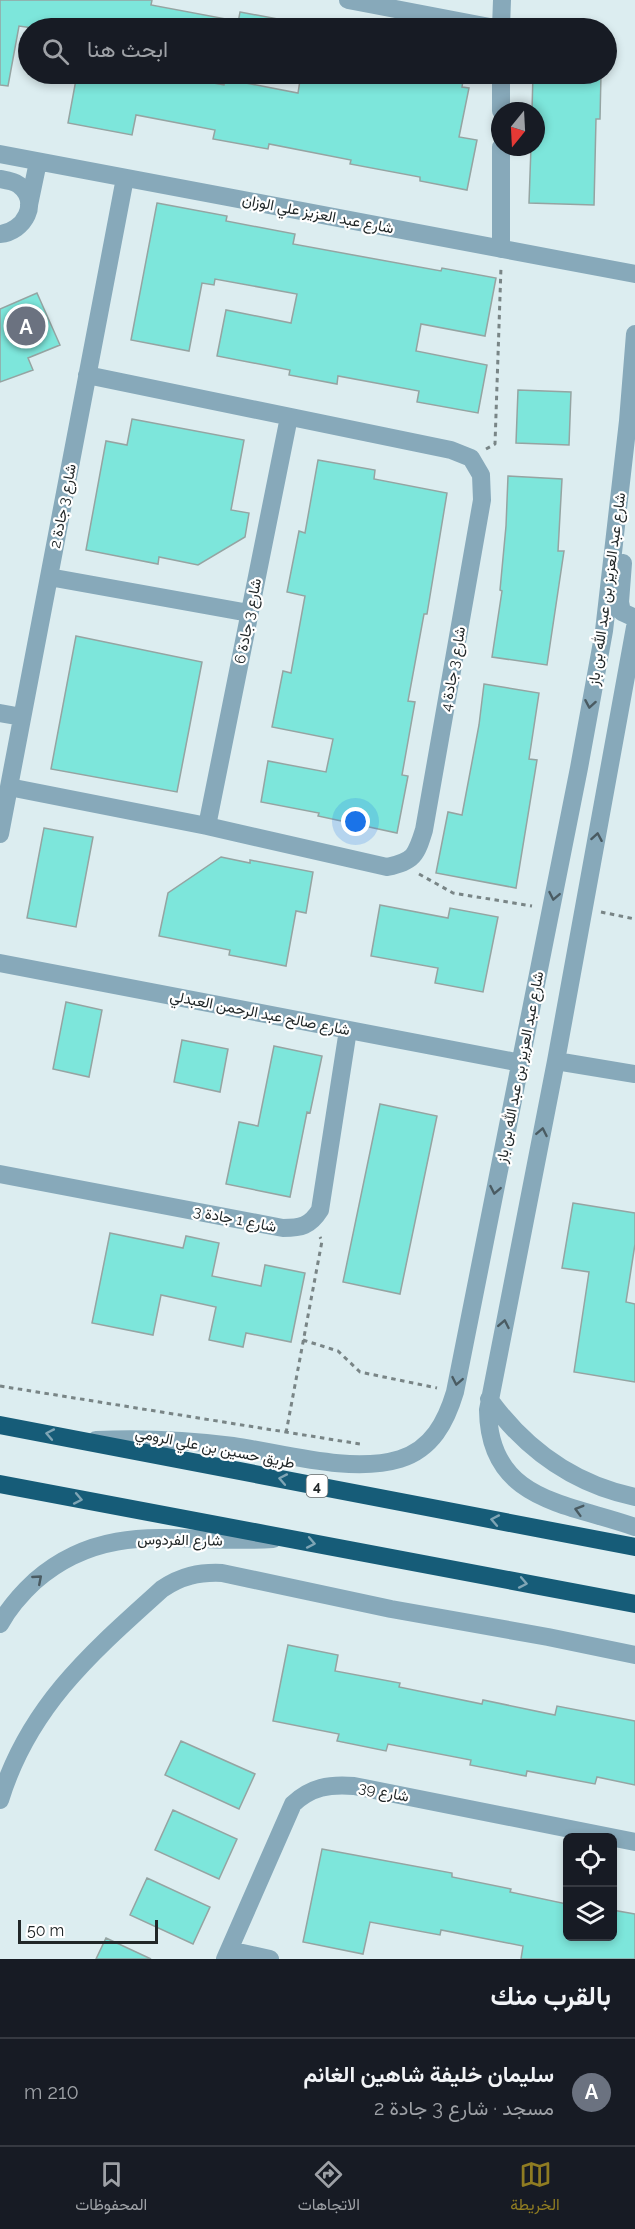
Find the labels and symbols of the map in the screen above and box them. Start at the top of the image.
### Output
north arrow [491,102,545,156]
street label: شارع عبد العزيز علي الوزان [240,190,396,242]
pin: A [6,304,46,348]
street label: شارع 3 جادة 2 [46,462,82,550]
street label: شارع عبد العزيز بن عبد الله بن باز [584,491,631,688]
street label: شارع 3 جادة 6 [231,576,267,666]
street label: شارع 3 جادة 4 [437,625,471,713]
one-way arrow [585,700,597,709]
your location [341,807,370,836]
one-way arrow [590,833,603,843]
one-way arrow [548,891,561,901]
street label: شارع عبد العزيز بن عبد الله بن باز [492,969,549,1166]
street label: شارع صالح عبد الرحمن العبدلي [168,987,352,1043]
one-way arrow [535,1128,548,1138]
one-way arrow [489,1185,502,1195]
street label: شارع 1 جادة 3 [192,1202,278,1238]
one-way arrow [497,1319,510,1329]
one-way arrow [452,1376,465,1386]
street label: طريق حسين بن علي الرومي [133,1424,297,1476]
one-way arrow [46,1428,56,1441]
one-way arrow [278,1473,288,1486]
road number: 4 [306,1475,328,1497]
one-way arrow [73,1492,83,1505]
one-way arrow [574,1505,585,1517]
one-way arrow [490,1514,500,1527]
street label: شارع الفردوس [137,1530,223,1552]
one-way arrow [306,1536,316,1549]
one-way arrow [31,1576,42,1587]
one-way arrow [518,1576,528,1589]
street label: شارع 39 [357,1778,411,1808]
scale bar [18,1917,158,1944]

